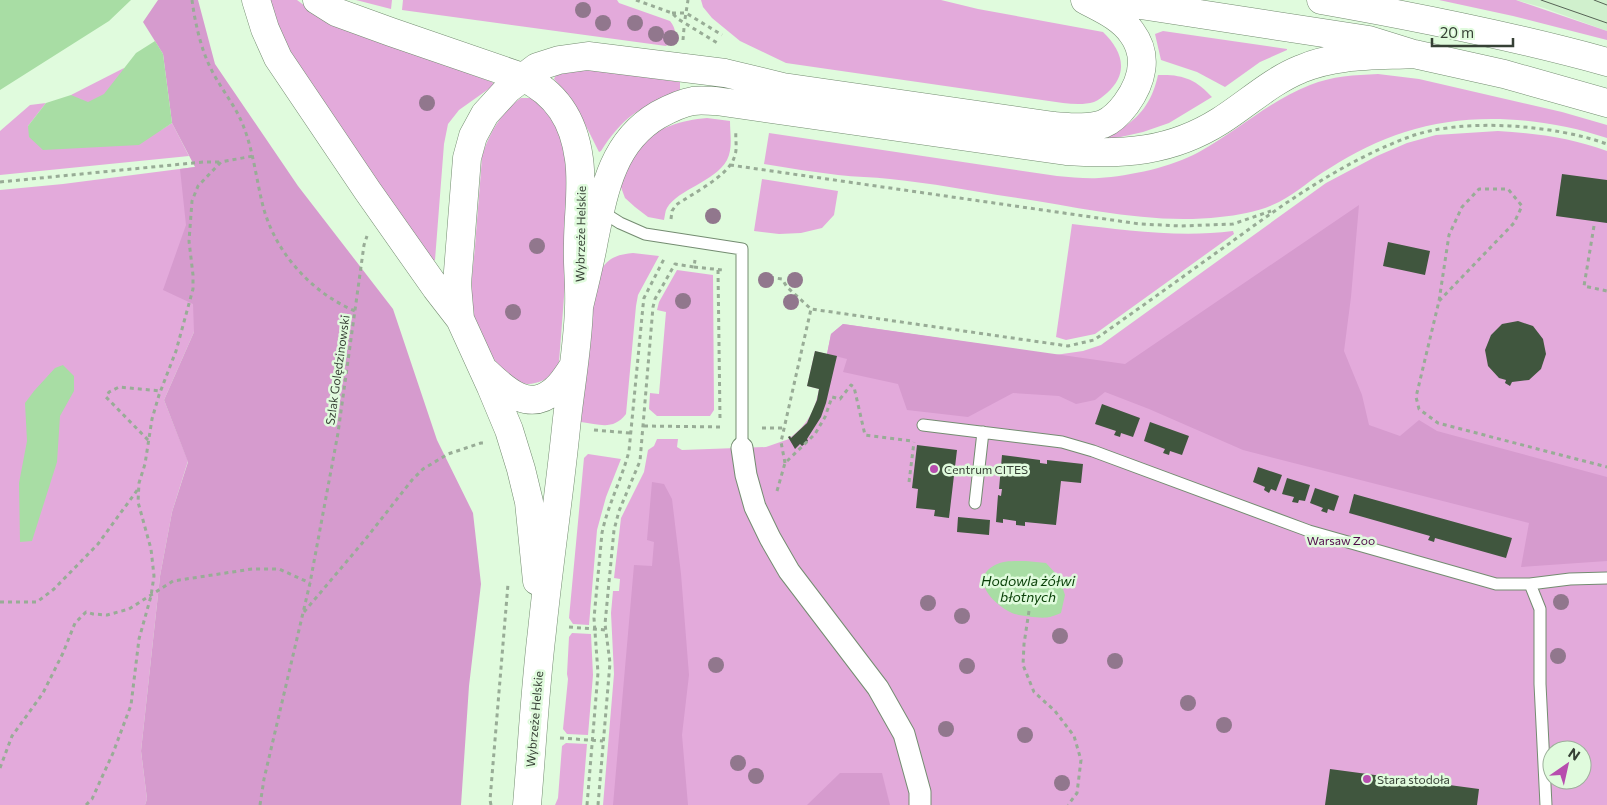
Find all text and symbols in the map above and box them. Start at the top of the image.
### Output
scale bar [1432,15,1513,47]
text: 20 m [1440,23,1474,41]
street label: Wybrzeże Helskie [572,186,588,282]
street label: Szlak Golędzinowski [322,314,352,426]
place label: Centrum CITES [944,462,1028,476]
marker: Centrum CITES [928,463,940,475]
park label: Warsaw Zoo [1307,533,1375,547]
water label: Hodowla żółwi błotnych [981,572,1075,605]
street label: Wybrzeże Helskie [523,670,545,768]
north arrow [1542,740,1592,790]
text: N [1565,744,1584,764]
place label: Stara stodoła [1377,772,1450,786]
marker: Stara stodoła [1361,773,1373,785]

